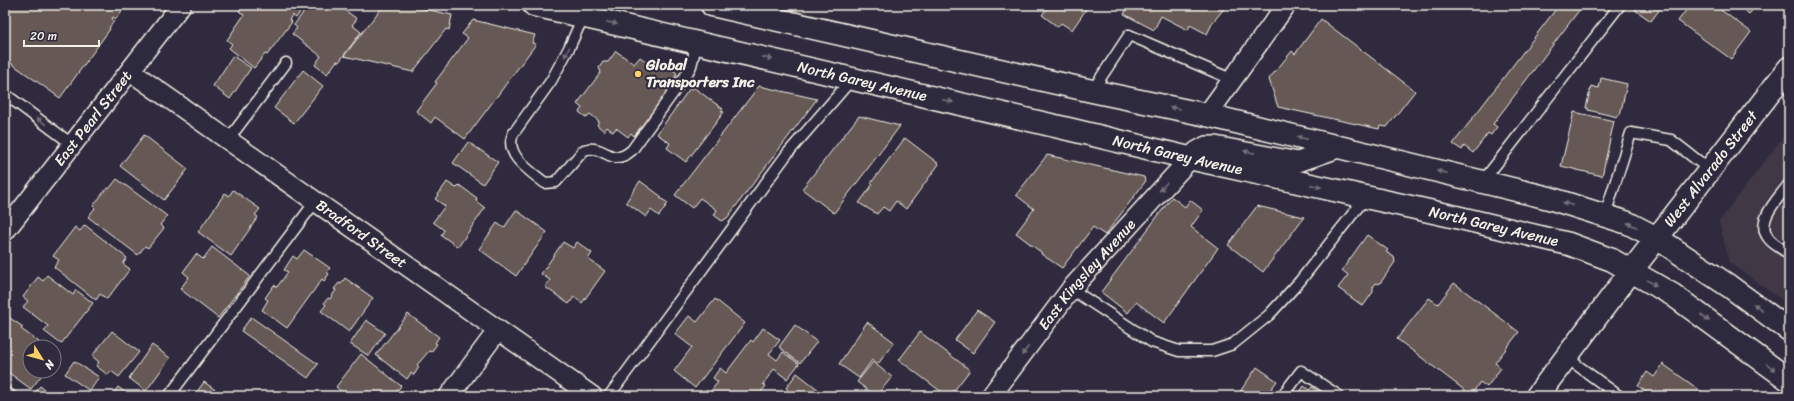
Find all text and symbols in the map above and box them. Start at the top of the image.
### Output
one-way arrow [606,21,619,27]
scale bar [24,22,99,48]
text: 20 m [30,25,57,47]
one-way arrow [564,46,570,58]
place label: Global Transporters Inc [645,52,755,95]
street label: North Garey Avenue [795,54,930,109]
one-way arrow [760,56,773,62]
street label: East Pearl Street [47,64,139,172]
marker: Global Transporters Inc [633,69,643,79]
one-way arrow [942,98,954,104]
street label: West Alvarado Street [1657,104,1765,233]
one-way arrow [1169,105,1181,111]
one-way arrow [36,117,47,126]
street label: North Garey Avenue [1110,127,1245,182]
one-way arrow [1296,135,1308,141]
one-way arrow [1243,149,1255,155]
one-way arrow [1436,168,1448,174]
one-way arrow [1158,182,1168,192]
one-way arrow [1311,183,1323,189]
street label: Bradford Street [310,192,413,275]
street label: North Garey Avenue [1427,198,1561,254]
one-way arrow [1562,201,1574,207]
street label: East Kingsley Avenue [1031,213,1142,336]
one-way arrow [1626,222,1637,228]
one-way arrow [1646,279,1658,286]
one-way arrow [1752,303,1763,311]
one-way arrow [1699,314,1710,322]
north arrow [22,339,62,379]
one-way arrow [1021,345,1029,356]
text: N [39,355,60,374]
one-way arrow [1766,363,1776,371]

